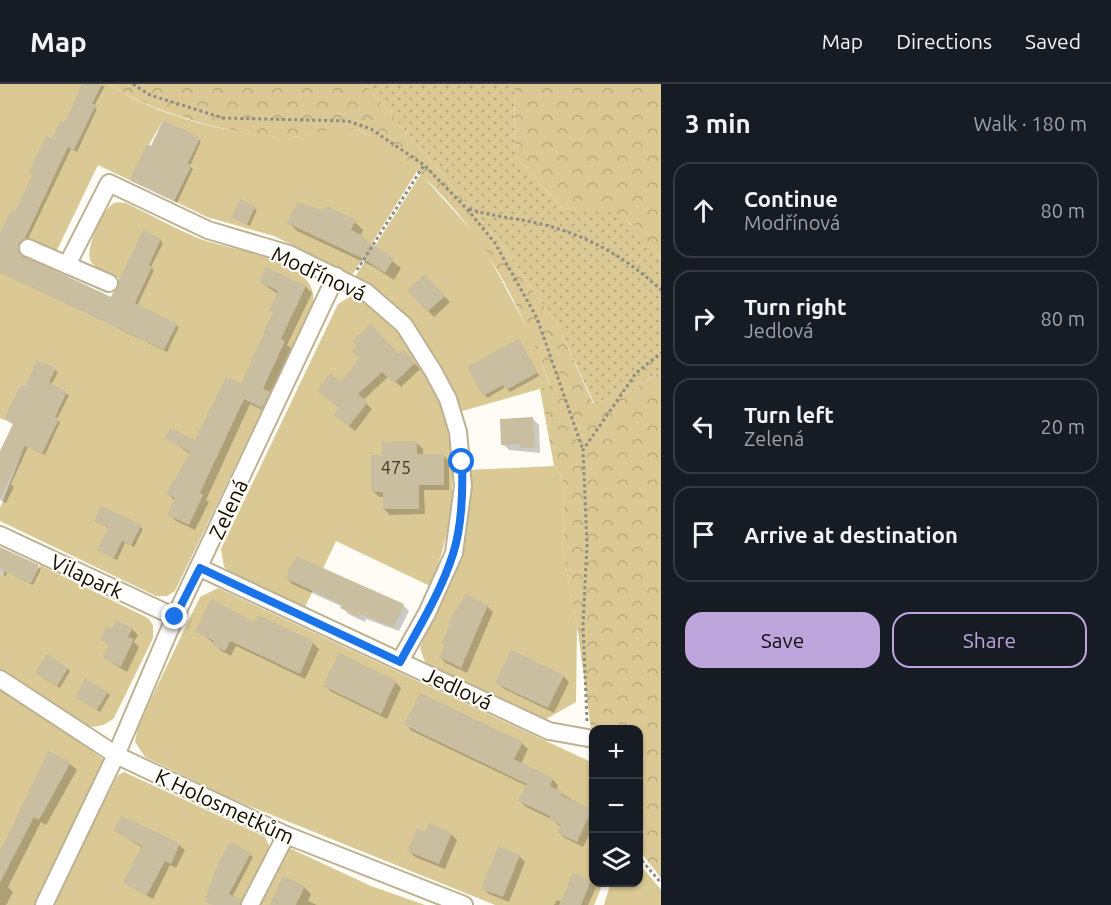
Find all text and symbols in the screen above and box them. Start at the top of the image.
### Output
text: Map [30,26,87,57]
text: Map [822,29,863,53]
text: Directions [896,29,992,53]
text: Saved [1025,29,1081,53]
text: 3 min [685,109,751,138]
text: Walk · 180 m [974,112,1087,135]
text: Continue [744,186,838,211]
icon: ahead [687,194,720,227]
text: 80 m [1041,199,1085,222]
text: Modřínová [744,211,840,234]
street label: Modřínová [268,241,370,305]
text: Turn right [744,294,846,319]
icon: right [687,302,720,335]
text: 80 m [1041,307,1085,330]
text: Jedlová [744,319,814,342]
text: Turn left [744,402,834,427]
icon: left [687,410,720,443]
text: 20 m [1041,415,1085,438]
text: Zelená [744,427,804,450]
route start [448,448,474,474]
house number: 475 [381,457,411,477]
street label: Zelená [204,475,252,543]
icon: arrive [687,518,720,551]
text: Arrive at destination [744,522,958,547]
street label: Vilapark [47,549,127,603]
route end [161,603,187,629]
button: Save [685,612,880,668]
button: Share [892,612,1087,668]
street label: Jedlová [420,662,496,714]
map controls [589,725,643,887]
button: + [589,725,643,779]
street label: K Holosmetkům [152,763,298,849]
button: − [589,779,643,833]
button: layers [589,833,643,887]

